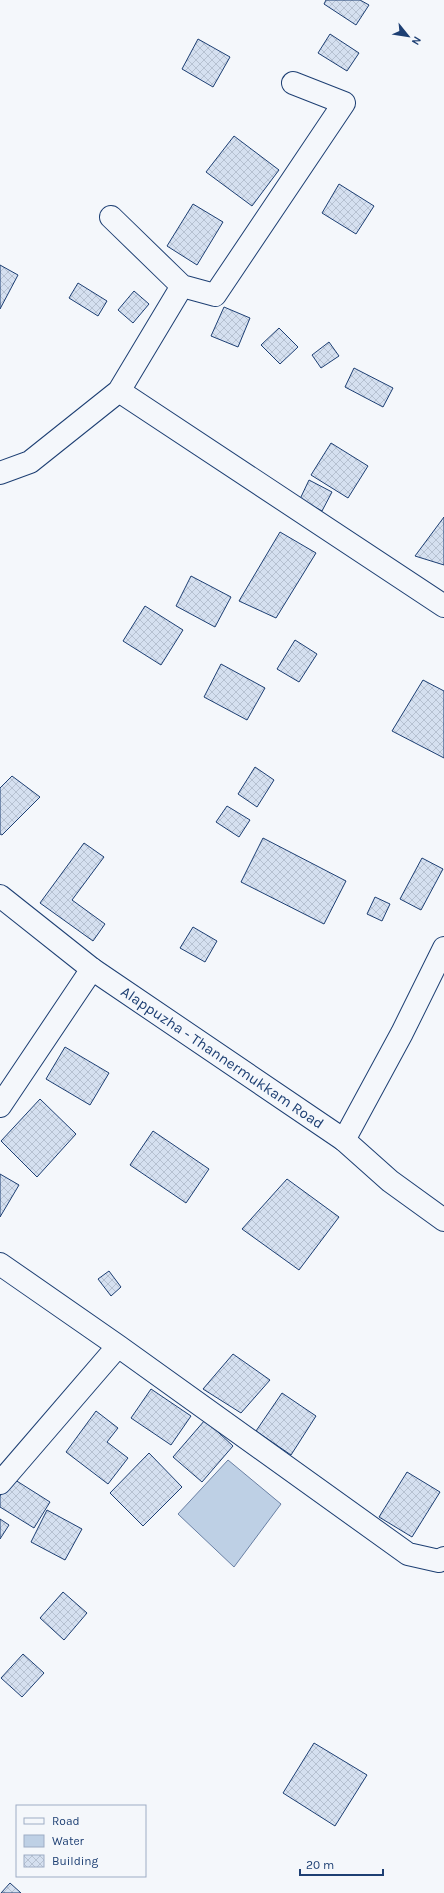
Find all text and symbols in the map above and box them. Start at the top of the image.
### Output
north arrow [388,16,428,56]
text: N [409,34,424,47]
street label: Alappuzha - Thannermukkam Road [118,982,327,1133]
legend [16,1805,146,1877]
text: Road [52,1814,80,1828]
text: Water [52,1834,85,1848]
scale bar [300,1851,383,1877]
text: Building [52,1854,99,1868]
text: 20 m [306,1858,334,1872]

